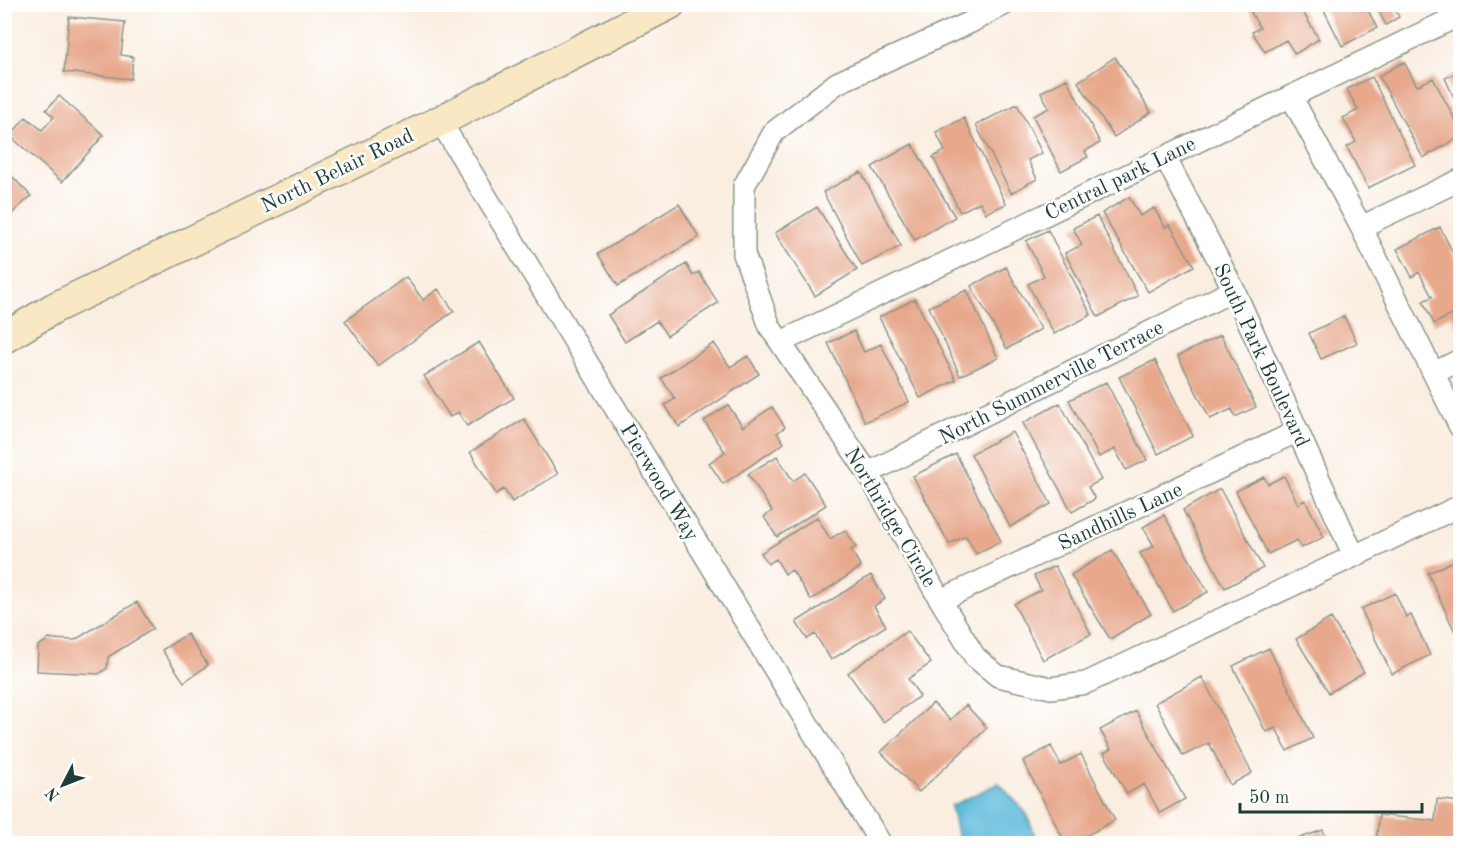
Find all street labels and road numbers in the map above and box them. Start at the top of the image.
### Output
street label: North Belair Road [258,125,417,217]
street label: Central park Lane [1042,134,1199,225]
street label: South Park Boulevard [1209,260,1312,451]
street label: North Summerville Terrace [936,317,1167,449]
street label: Pierwood Way [615,420,702,545]
street label: Northridge Circle [840,444,940,591]
street label: Sandhills Lane [1055,479,1186,555]

